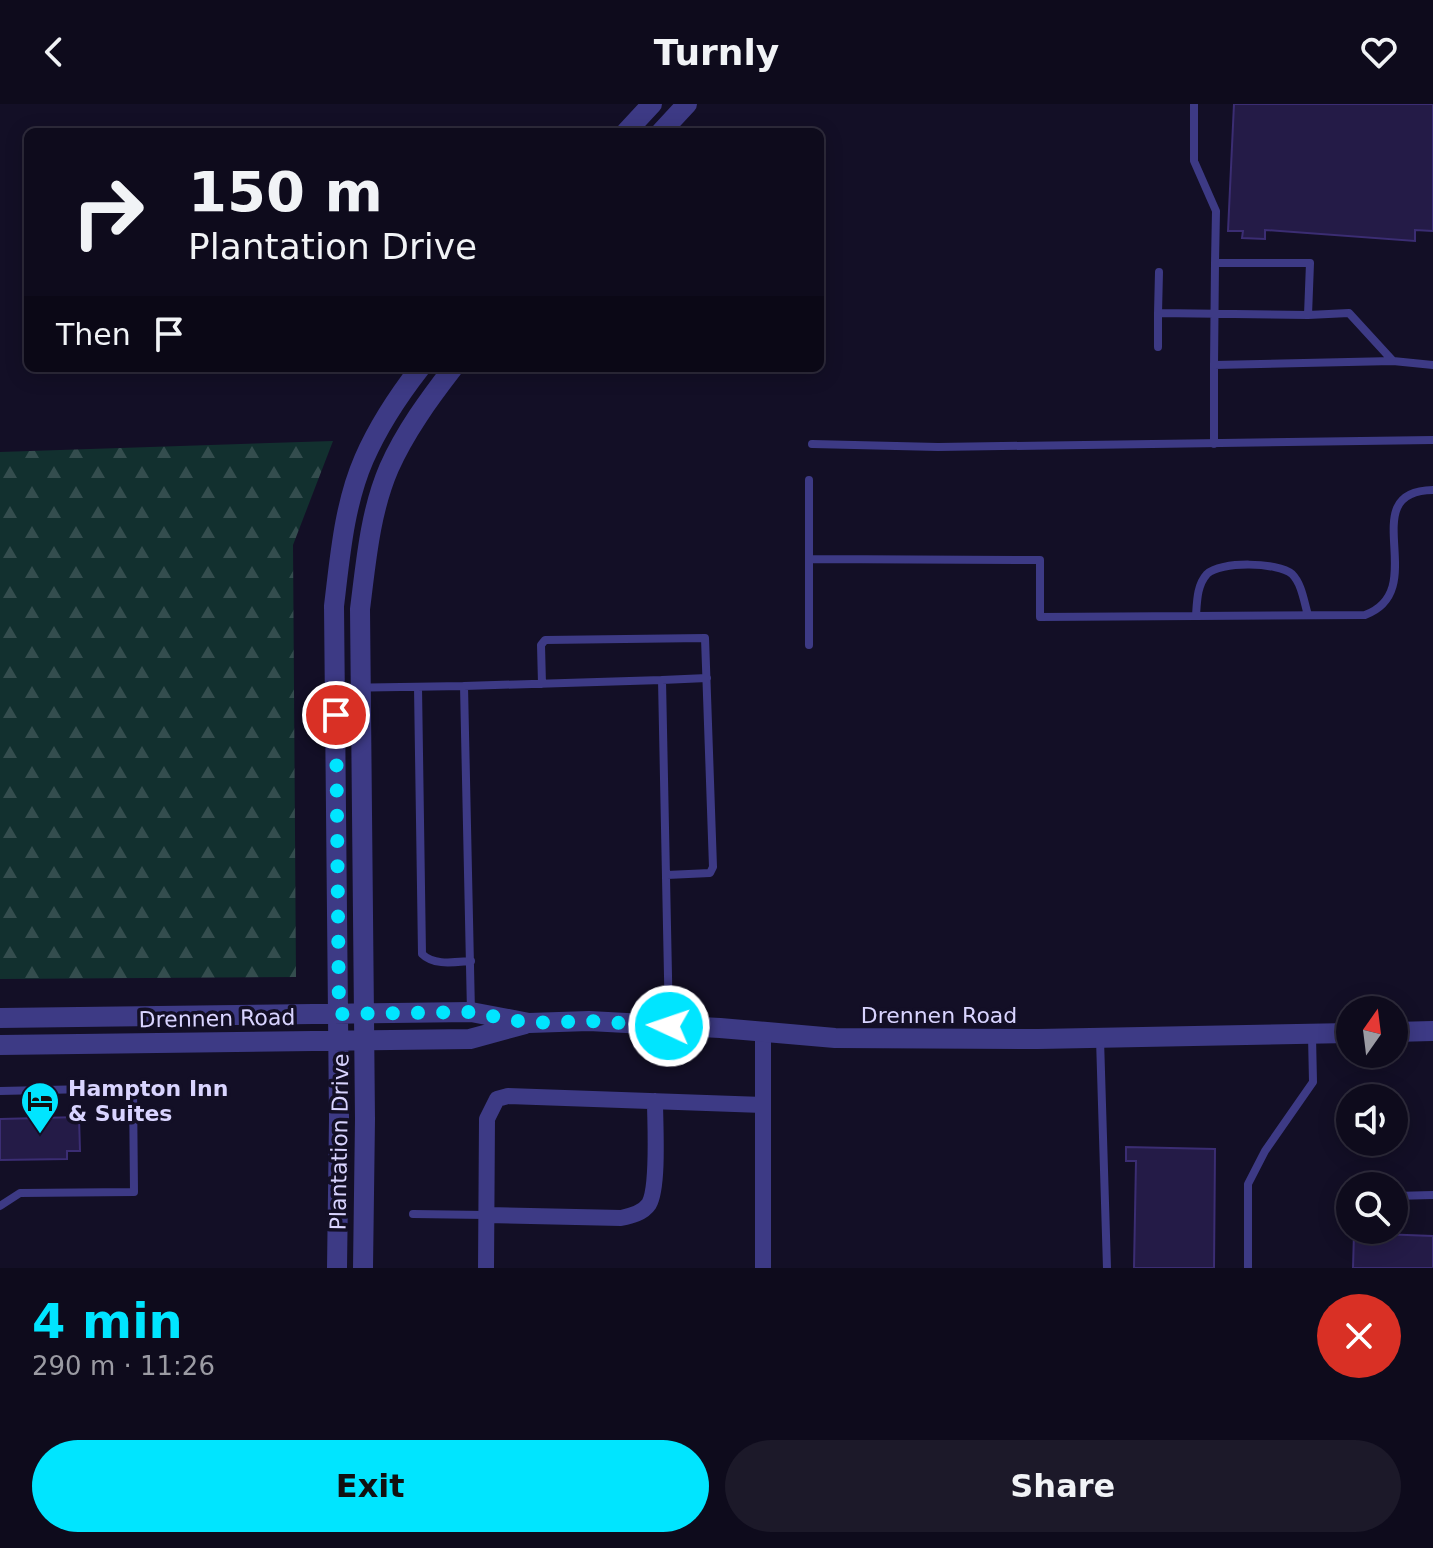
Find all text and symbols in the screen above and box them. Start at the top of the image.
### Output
icon: back [32,30,76,74]
icon: heart [1357,30,1401,74]
text: Turnly [654,32,779,73]
text: 150 m [188,159,383,224]
icon: right [56,160,160,264]
text: Plantation Drive [188,226,477,267]
icon: arrive [147,312,191,356]
text: Then [56,317,131,352]
pin [302,681,370,749]
icon: arrive [314,693,358,737]
position arrow [627,984,711,1068]
north arrow [1336,996,1408,1068]
map controls [1336,996,1408,1244]
street label: Drennen Road [861,1003,1017,1028]
street label: Drennen Road [138,1005,296,1032]
street label: Plantation Drive [325,1053,354,1231]
place label: Hampton Inn & Suites [68,1076,228,1126]
hotel icon: Hampton Inn & Suites [19,1080,61,1135]
button: sound [1336,1084,1408,1156]
button: search [1336,1172,1408,1244]
text: 4 min [32,1293,183,1349]
button: close [1317,1294,1401,1378]
text: 290 m · 11:26 [32,1351,215,1381]
button: Exit [32,1440,709,1532]
button: Share [725,1440,1401,1532]

